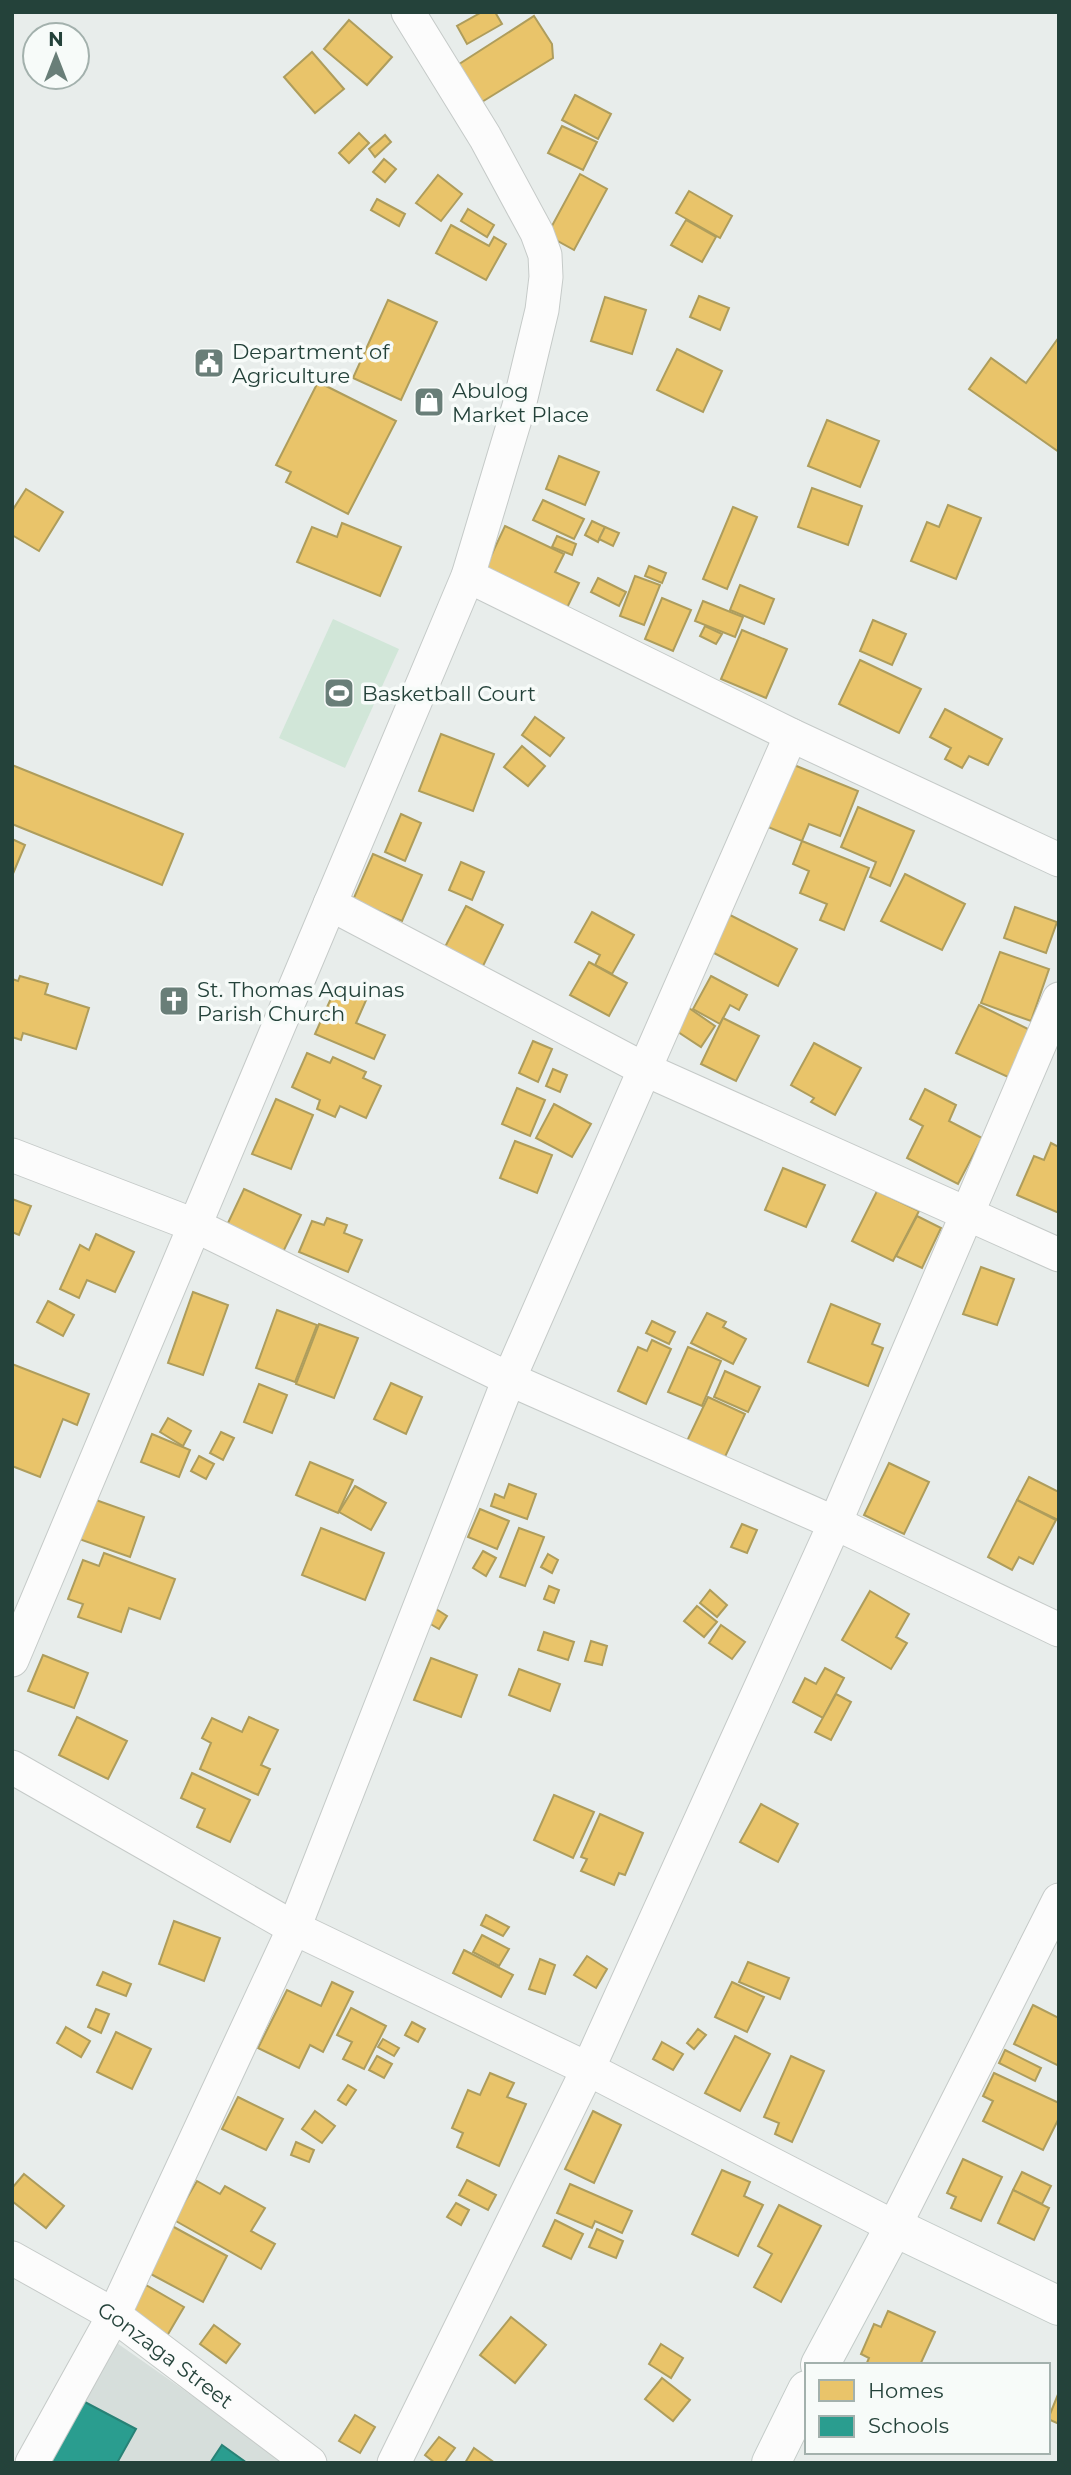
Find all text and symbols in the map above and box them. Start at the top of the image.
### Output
north arrow [21,21,91,91]
text: N [48,28,64,51]
place label: Department of Agriculture [232,339,390,388]
public building icon: Department of Agriculture [192,346,226,380]
place label: Abulog Market Place [452,378,589,427]
shop icon: Abulog Market Place [412,385,446,419]
sports icon: Basketball Court [322,676,356,710]
place label: Basketball Court [362,681,536,706]
place label: St. Thomas Aquinas Parish Church [197,977,404,1026]
church icon: St. Thomas Aquinas Parish Church [157,984,191,1018]
street label: Gonzaga Street [94,2296,238,2413]
legend [805,2363,1050,2454]
text: Homes [868,2378,943,2403]
text: Schools [868,2413,949,2438]

